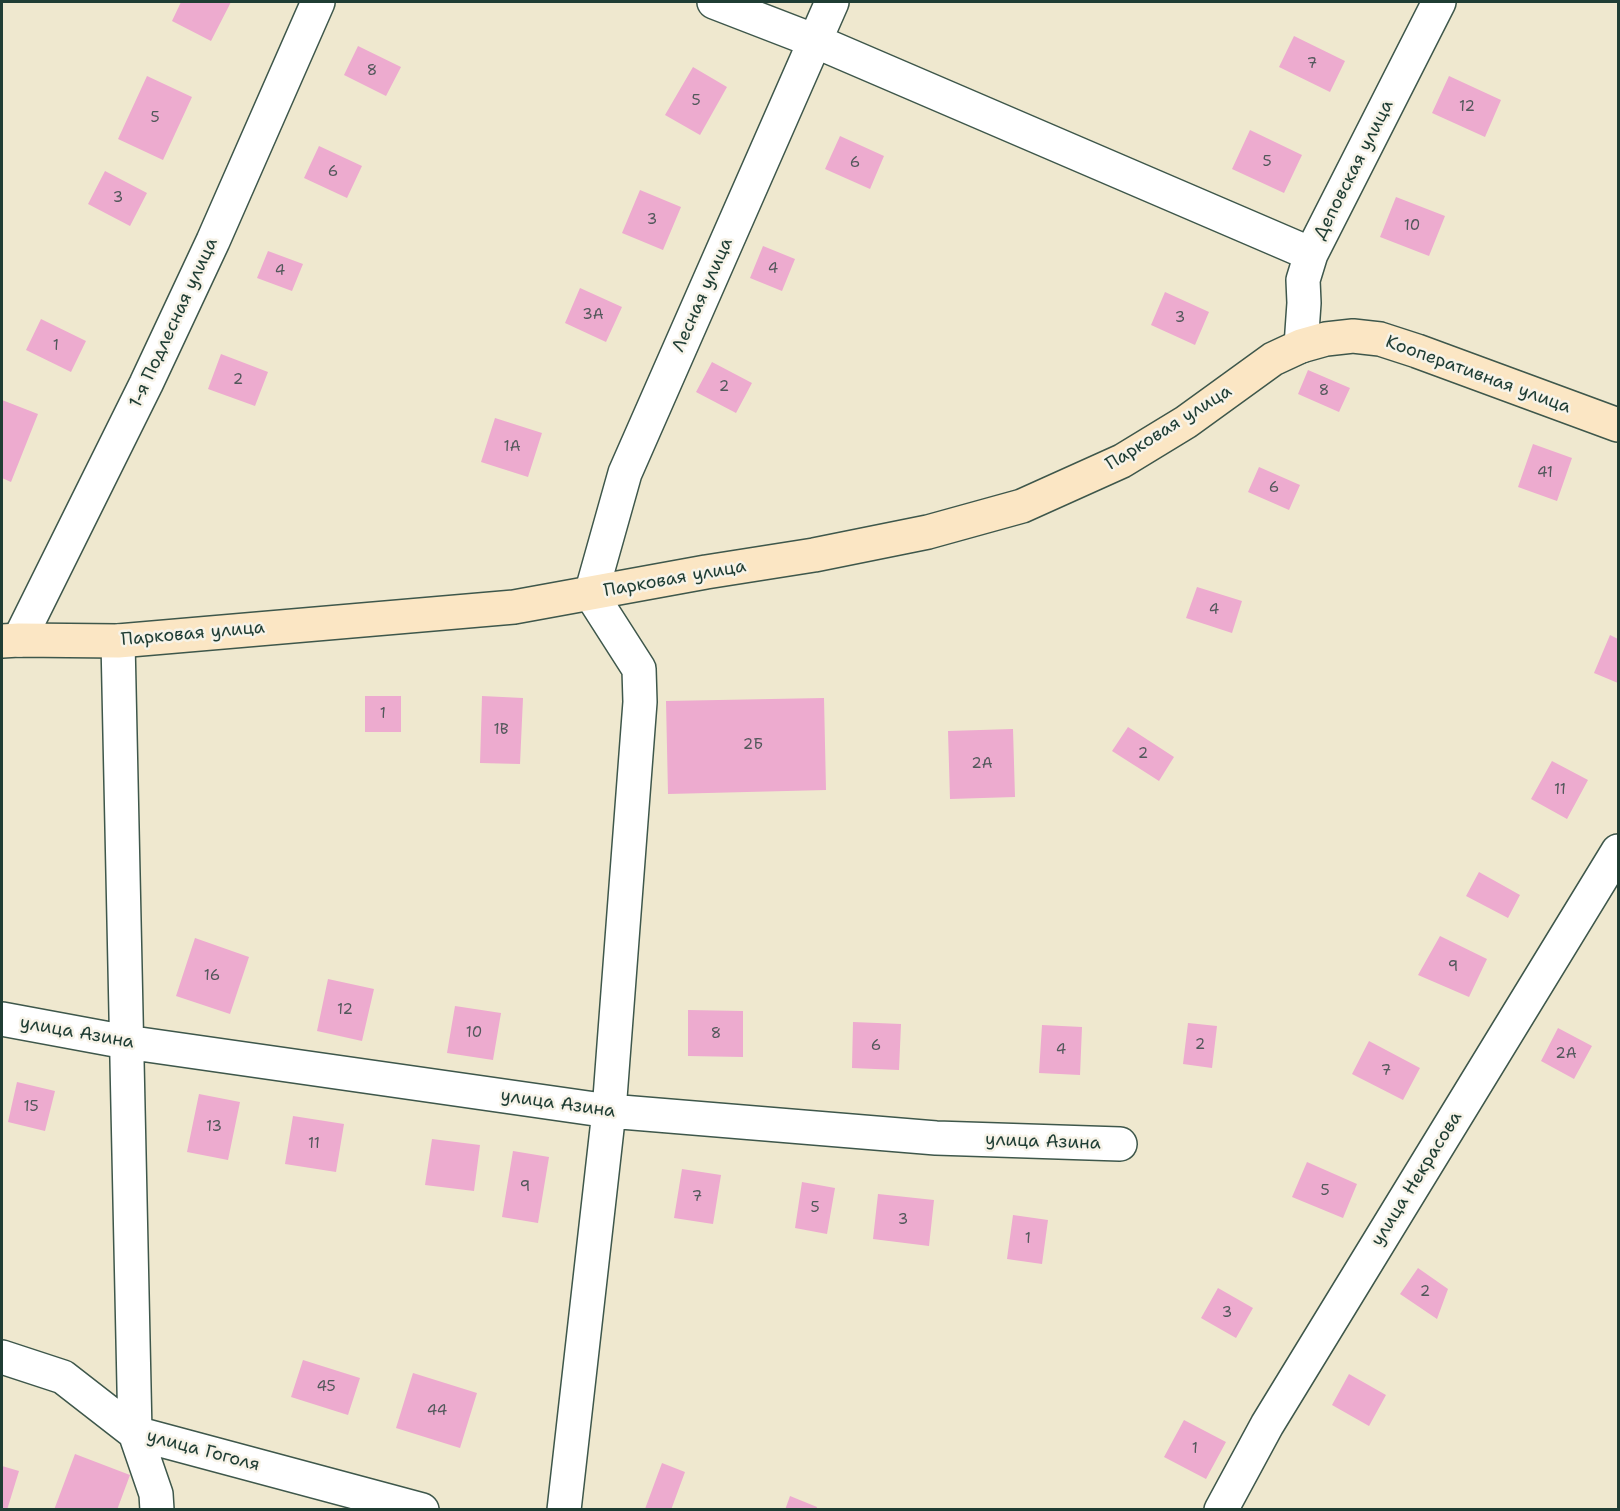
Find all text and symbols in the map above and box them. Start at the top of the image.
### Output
house number: 7 [1307,55,1317,73]
house number: 8 [367,62,377,80]
house number: 5 [691,92,701,110]
street label: Деповская улица [1309,97,1399,243]
house number: 12 [1459,98,1475,116]
house number: 5 [150,109,160,127]
house number: 5 [1262,153,1272,171]
house number: 6 [850,154,860,172]
house number: 6 [328,163,338,181]
house number: 3 [113,189,123,207]
house number: 3 [647,211,657,229]
house number: 10 [1404,217,1420,235]
street label: 1-я Подлесная улица [125,235,223,411]
street label: Лесная улица [668,235,738,355]
house number: 4 [768,260,778,278]
house number: 4 [275,262,285,280]
house number: 3А [582,306,604,324]
house number: 3 [1175,309,1185,327]
street label: Кооперативная улица [1382,331,1574,419]
house number: 1 [53,337,59,355]
house number: 2 [233,371,243,389]
house number: 2 [719,378,729,396]
street label: Парковая улица [1102,381,1236,475]
house number: 8 [1319,382,1329,400]
house number: 1А [503,438,521,456]
house number: 41 [1537,464,1553,482]
house number: 6 [1269,479,1279,497]
street label: Парковая улица [602,556,748,602]
house number: 4 [1209,601,1219,619]
street label: Парковая улица [120,617,266,651]
house number: 1 [380,705,386,723]
house number: 1В [493,721,509,739]
house number: 2Б [743,736,763,754]
house number: 2 [1138,745,1148,763]
house number: 2А [971,755,993,773]
house number: 11 [1554,781,1566,799]
house number: 9 [1448,958,1458,976]
house number: 16 [204,967,220,985]
house number: 12 [337,1001,353,1019]
street label: улица Азина [18,1012,136,1054]
house number: 10 [466,1024,482,1042]
house number: 8 [711,1025,721,1043]
house number: 2 [1195,1036,1205,1054]
house number: 6 [871,1037,881,1055]
house number: 4 [1056,1041,1066,1059]
house number: 2А [1555,1045,1577,1063]
house number: 7 [1381,1062,1391,1080]
street label: улица Азина [499,1085,617,1123]
house number: 15 [23,1098,39,1116]
street label: улица Некрасова [1367,1108,1467,1250]
house number: 13 [206,1118,222,1136]
street label: улица Азина [985,1129,1101,1155]
house number: 11 [308,1135,320,1153]
house number: 9 [520,1178,530,1196]
house number: 5 [1320,1182,1330,1200]
house number: 7 [692,1188,702,1206]
house number: 5 [810,1199,820,1217]
house number: 3 [898,1211,908,1229]
house number: 1 [1025,1230,1031,1248]
house number: 2 [1420,1283,1430,1301]
house number: 3 [1222,1304,1232,1322]
house number: 45 [316,1378,336,1396]
house number: 44 [427,1402,447,1420]
street label: улица Гоголя [144,1426,262,1476]
house number: 1 [1192,1440,1198,1458]

